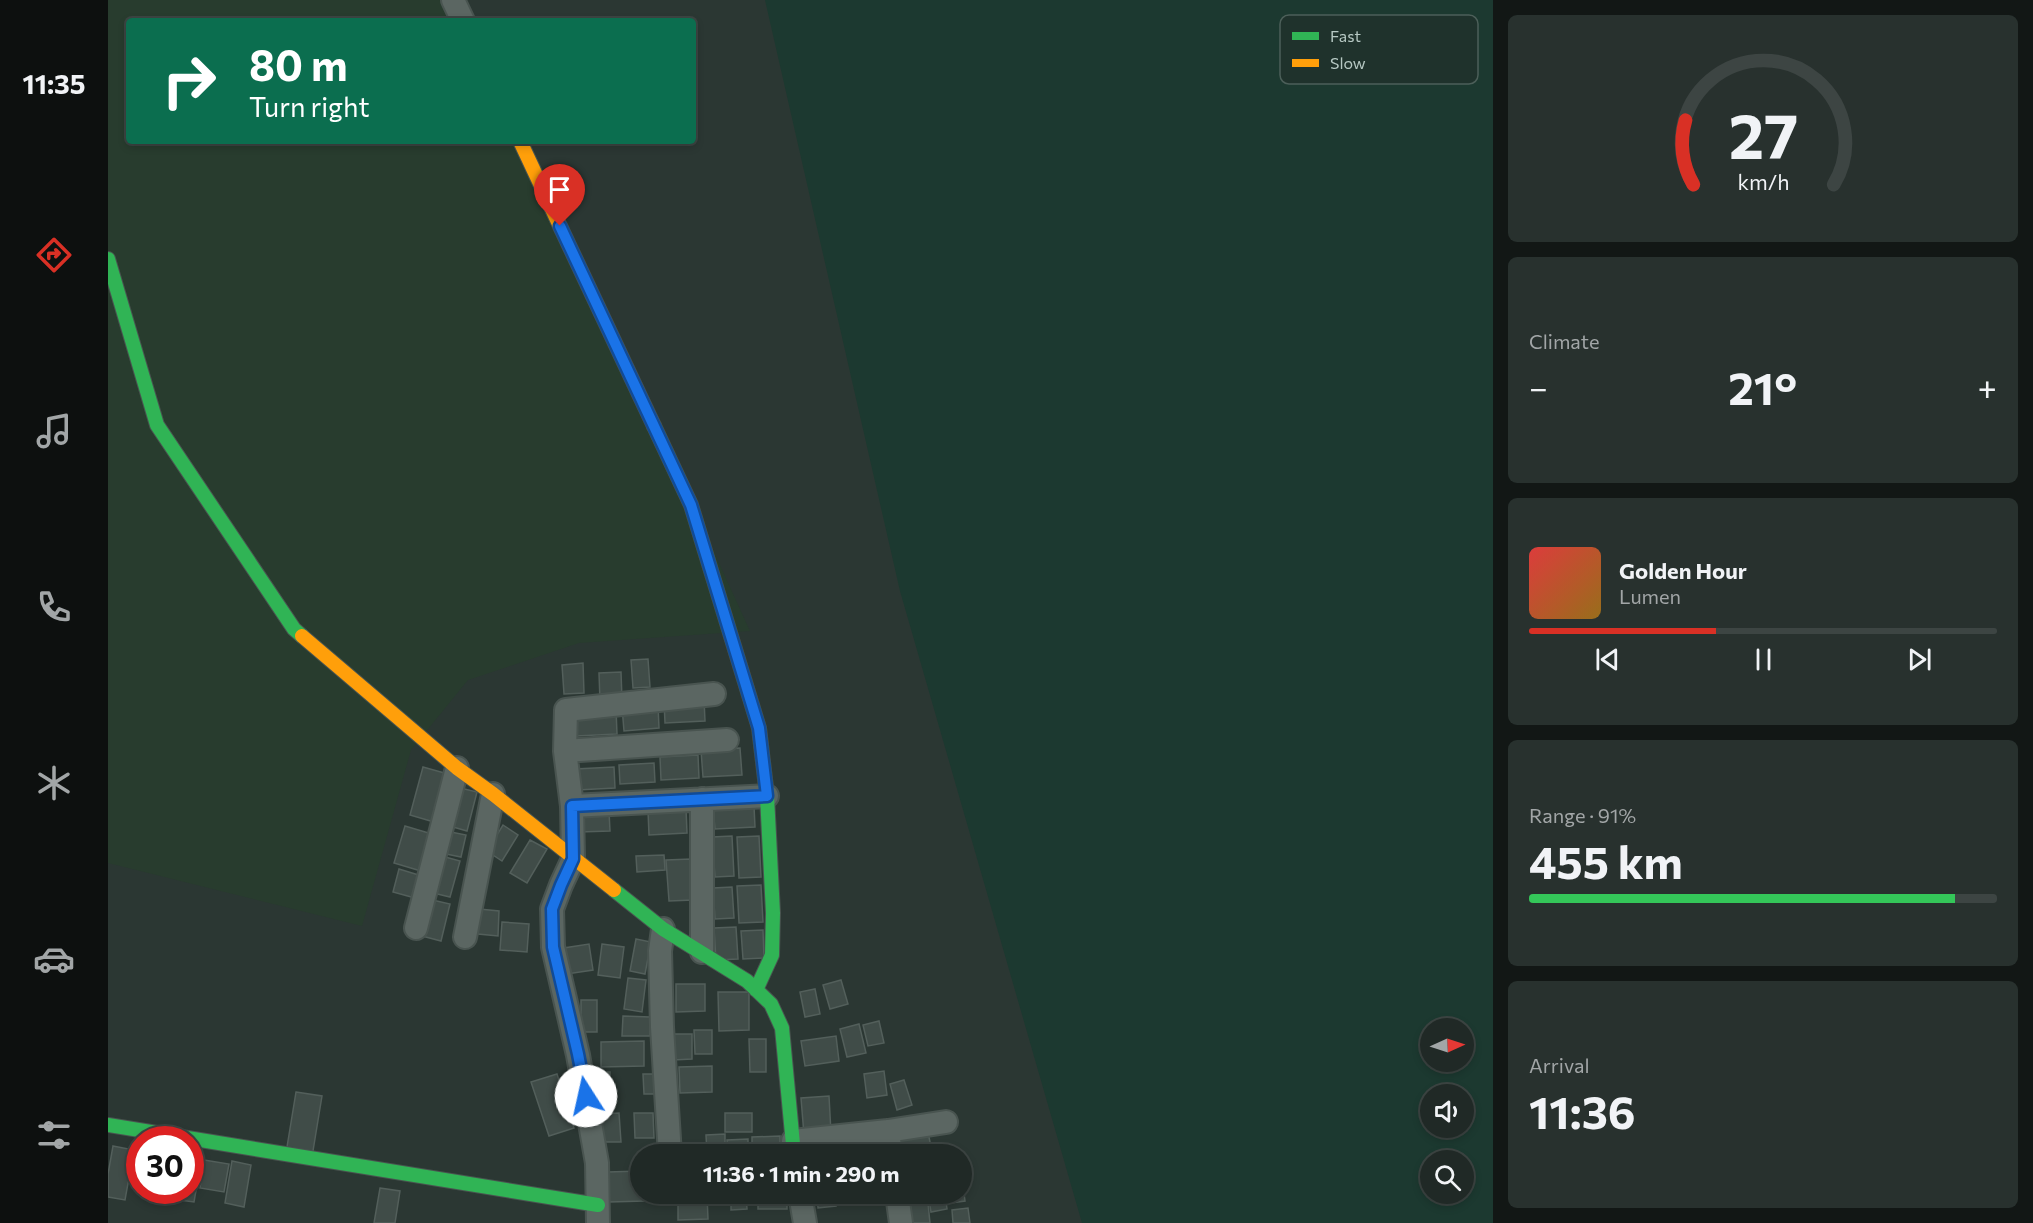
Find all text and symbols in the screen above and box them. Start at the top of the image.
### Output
legend [1280,15,1478,84]
text: Fast [1330,26,1361,45]
text: 80 m [249,38,348,90]
icon: right [150,42,228,120]
text: Slow [1330,53,1366,72]
text: 11:35 [22,67,86,100]
text: Turn right [249,90,369,123]
text: 27 [1728,96,1798,172]
pin [534,164,585,226]
text: km/h [1737,169,1789,195]
icon: arrive [543,173,576,206]
icon: directions [33,234,75,276]
text: Climate [1529,329,1599,353]
text: 21° [1728,359,1797,414]
text: − [1529,366,1548,407]
text: + [1978,366,1997,407]
icon: music [33,410,75,452]
text: Golden Hour [1619,557,1747,584]
text: Lumen [1619,584,1681,608]
icon: phone [33,586,75,628]
icon: previous [1591,643,1624,676]
icon: pause [1747,643,1780,676]
icon: next [1903,643,1936,676]
icon: climate [33,762,75,804]
text: Range · 91% [1529,803,1636,827]
text: 455 km [1529,833,1683,888]
icon: car [33,938,75,980]
north arrow [1420,1018,1474,1072]
map controls [1420,1018,1474,1204]
text: Arrival [1529,1053,1590,1077]
position arrow [554,1064,618,1128]
text: 11:36 [1529,1083,1636,1138]
button: sound [1420,1084,1474,1138]
icon: filters [33,1114,75,1156]
speed limit sign: 30 [126,1126,204,1204]
button: search [1420,1150,1474,1204]
text: 11:36 · 1 min · 290 m [703,1160,899,1187]

